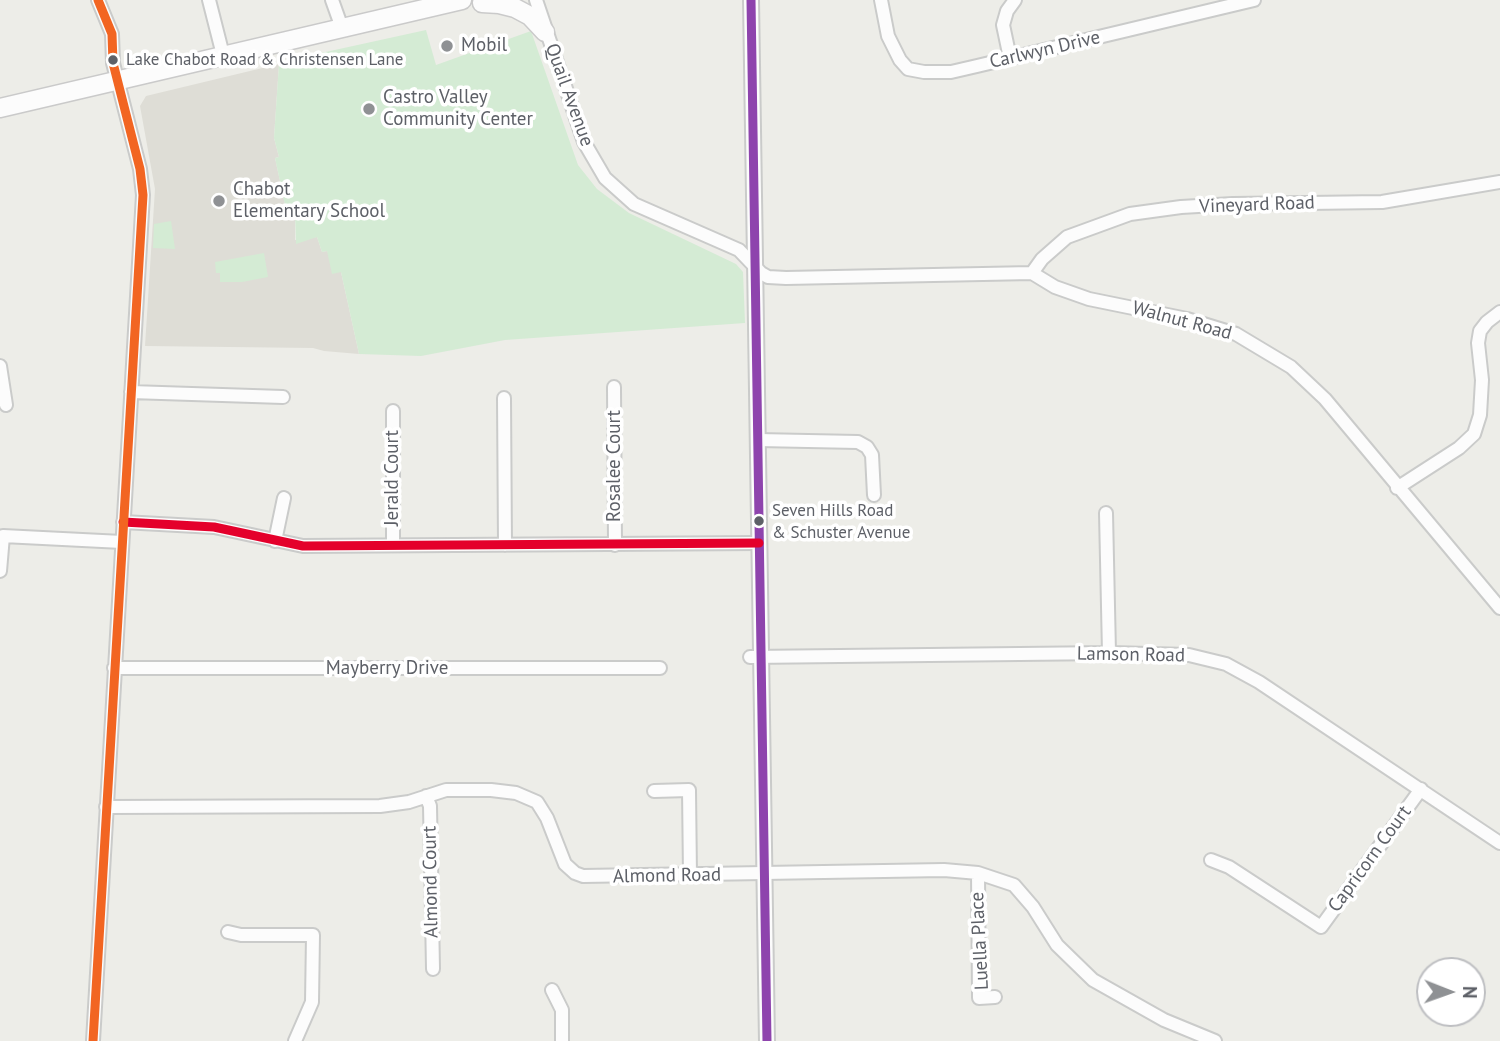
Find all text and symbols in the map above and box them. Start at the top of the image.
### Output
street label: Carlwyn Drive [987,26,1103,74]
place label: Mobil [461,35,507,57]
marker: Mobil [439,38,455,54]
street label: Quail Avenue [540,40,598,150]
place label: Lake Chabot Road & Christensen Lane [126,50,403,70]
marker: Lake Chabot Road & Christensen Lane [106,53,120,67]
place label: Castro Valley Community Center [383,87,533,131]
marker: Castro Valley Community Center [361,101,377,117]
place label: Chabot Elementary School [233,179,385,223]
street label: Vineyard Road [1199,192,1315,218]
marker: Chabot Elementary School [211,193,227,209]
street label: Walnut Road [1130,297,1234,345]
street label: Rosalee Court [604,410,626,522]
street label: Jerald Court [382,430,404,526]
place label: Seven Hills Road & Schuster Avenue [772,501,910,541]
marker: Seven Hills Road & Schuster Avenue [752,514,766,528]
street label: Lamson Road [1077,643,1185,667]
street label: Mayberry Drive [326,658,448,680]
street label: Capricorn Court [1324,801,1416,917]
street label: Almond Court [419,826,443,938]
street label: Almond Road [613,864,721,888]
street label: Luella Place [966,891,994,991]
north arrow [1416,957,1486,1027]
text: N [1458,986,1482,999]

